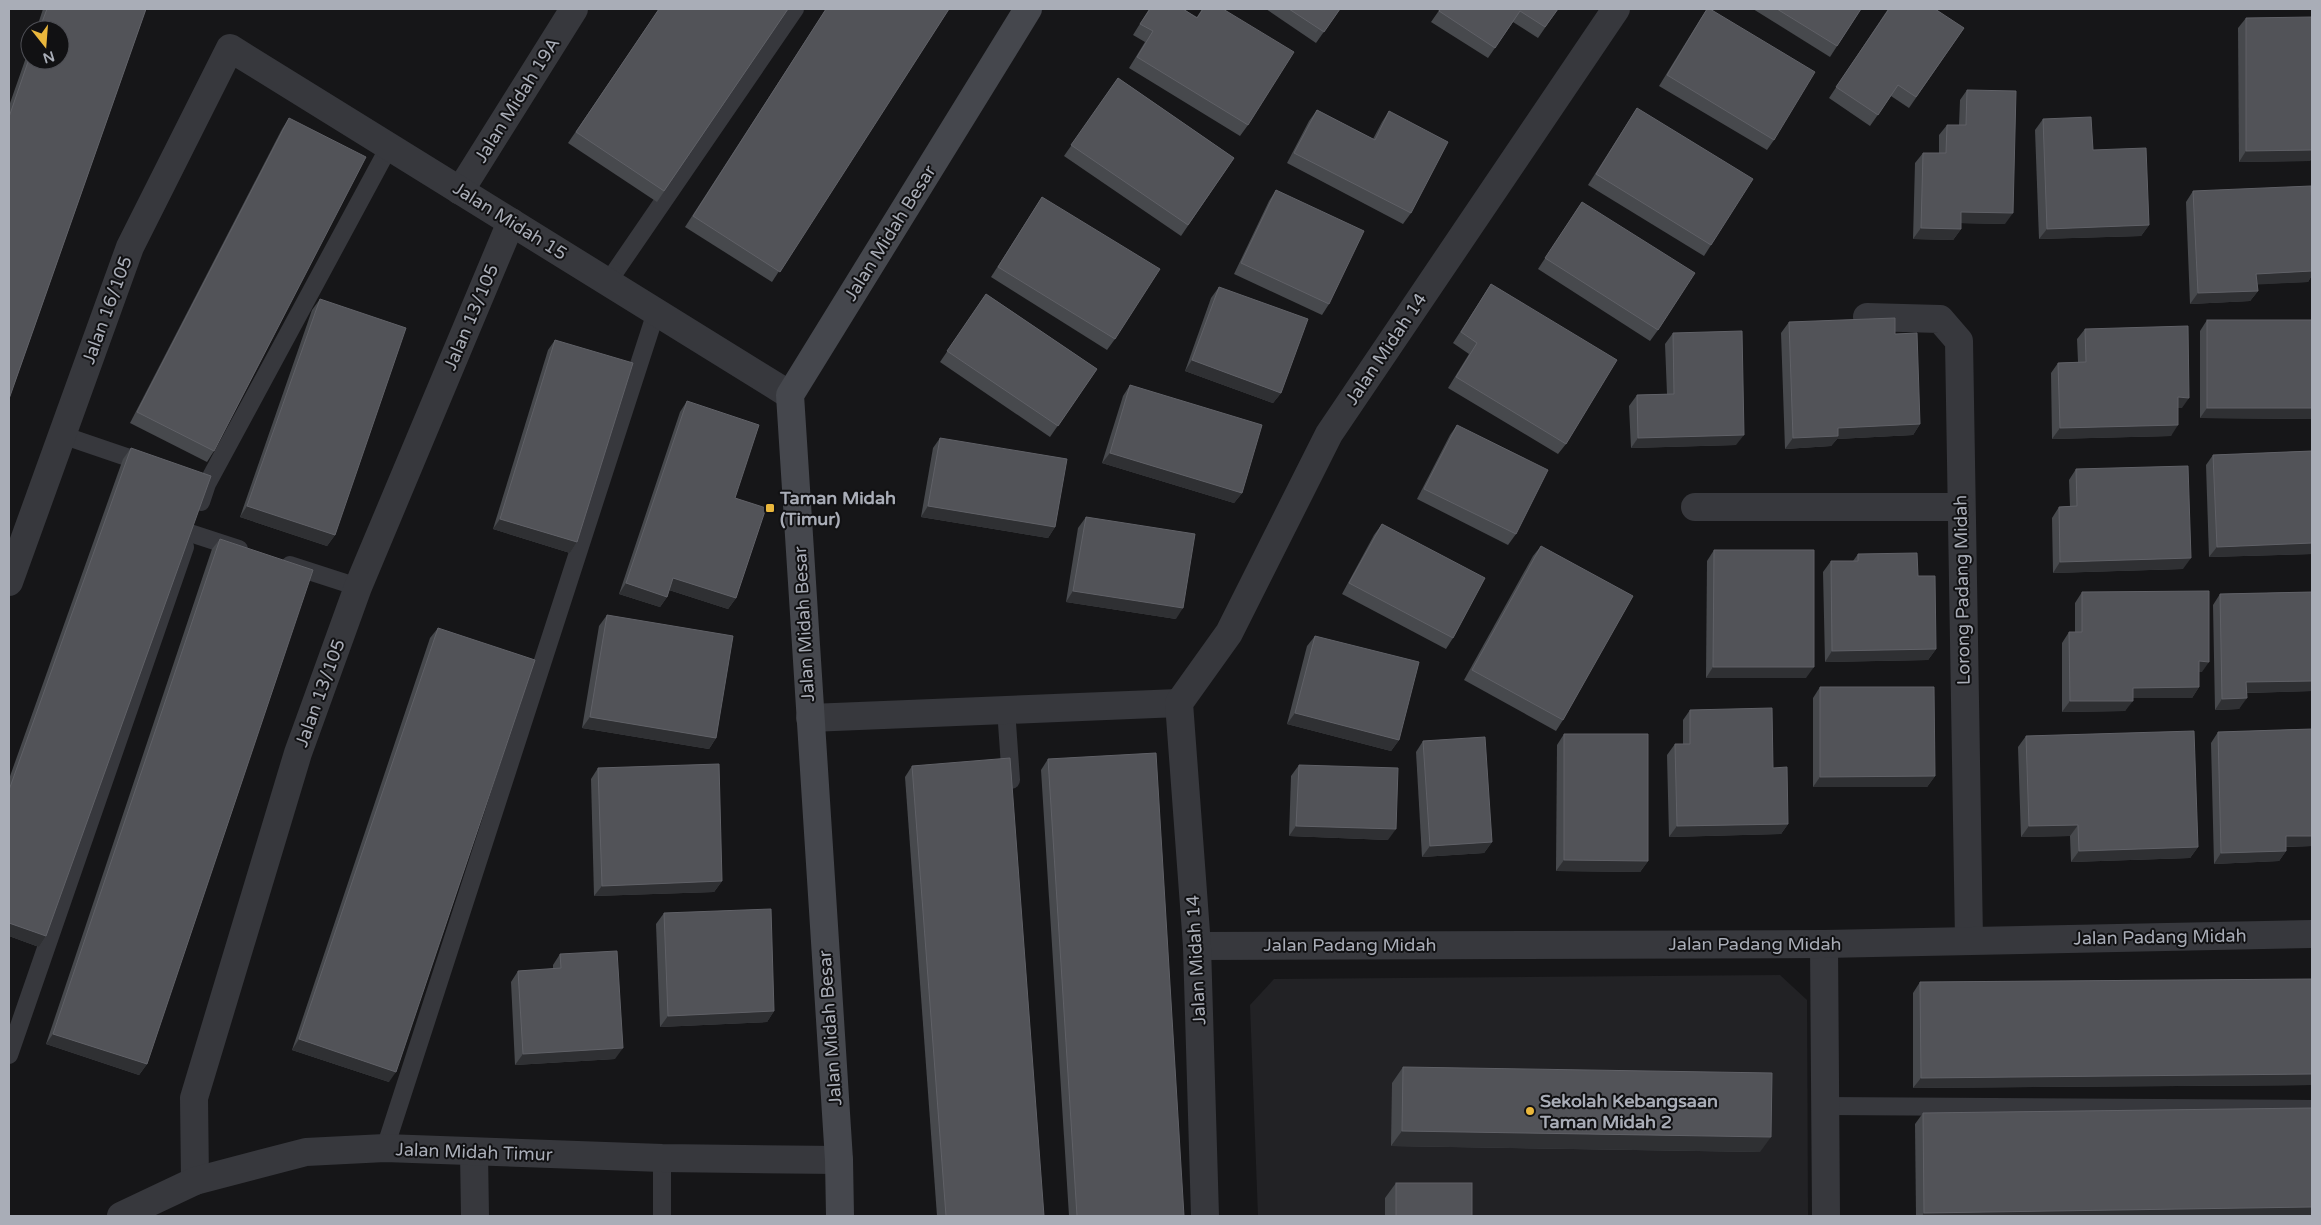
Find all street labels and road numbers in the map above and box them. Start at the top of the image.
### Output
street label: Jalan Midah 19A [470,33,564,167]
street label: Jalan Midah Besar [839,161,941,305]
street label: Jalan Midah 15 [449,177,571,265]
street label: Jalan 16/105 [77,253,137,367]
street label: Jalan 13/105 [439,261,503,373]
street label: Jalan Midah 14 [1340,289,1432,409]
street label: Lorong Padang Midah [1949,495,1975,685]
street label: Jalan Midah Besar [789,546,819,702]
street label: Jalan 13/105 [290,636,350,750]
street label: Jalan Midah 14 [1182,894,1210,1026]
street label: Jalan Padang Midah [2073,924,2247,950]
street label: Jalan Padang Midah [1668,933,1842,955]
street label: Jalan Padang Midah [1263,934,1437,956]
street label: Jalan Midah Besar [814,949,846,1106]
street label: Jalan Midah Timur [395,1138,553,1166]

